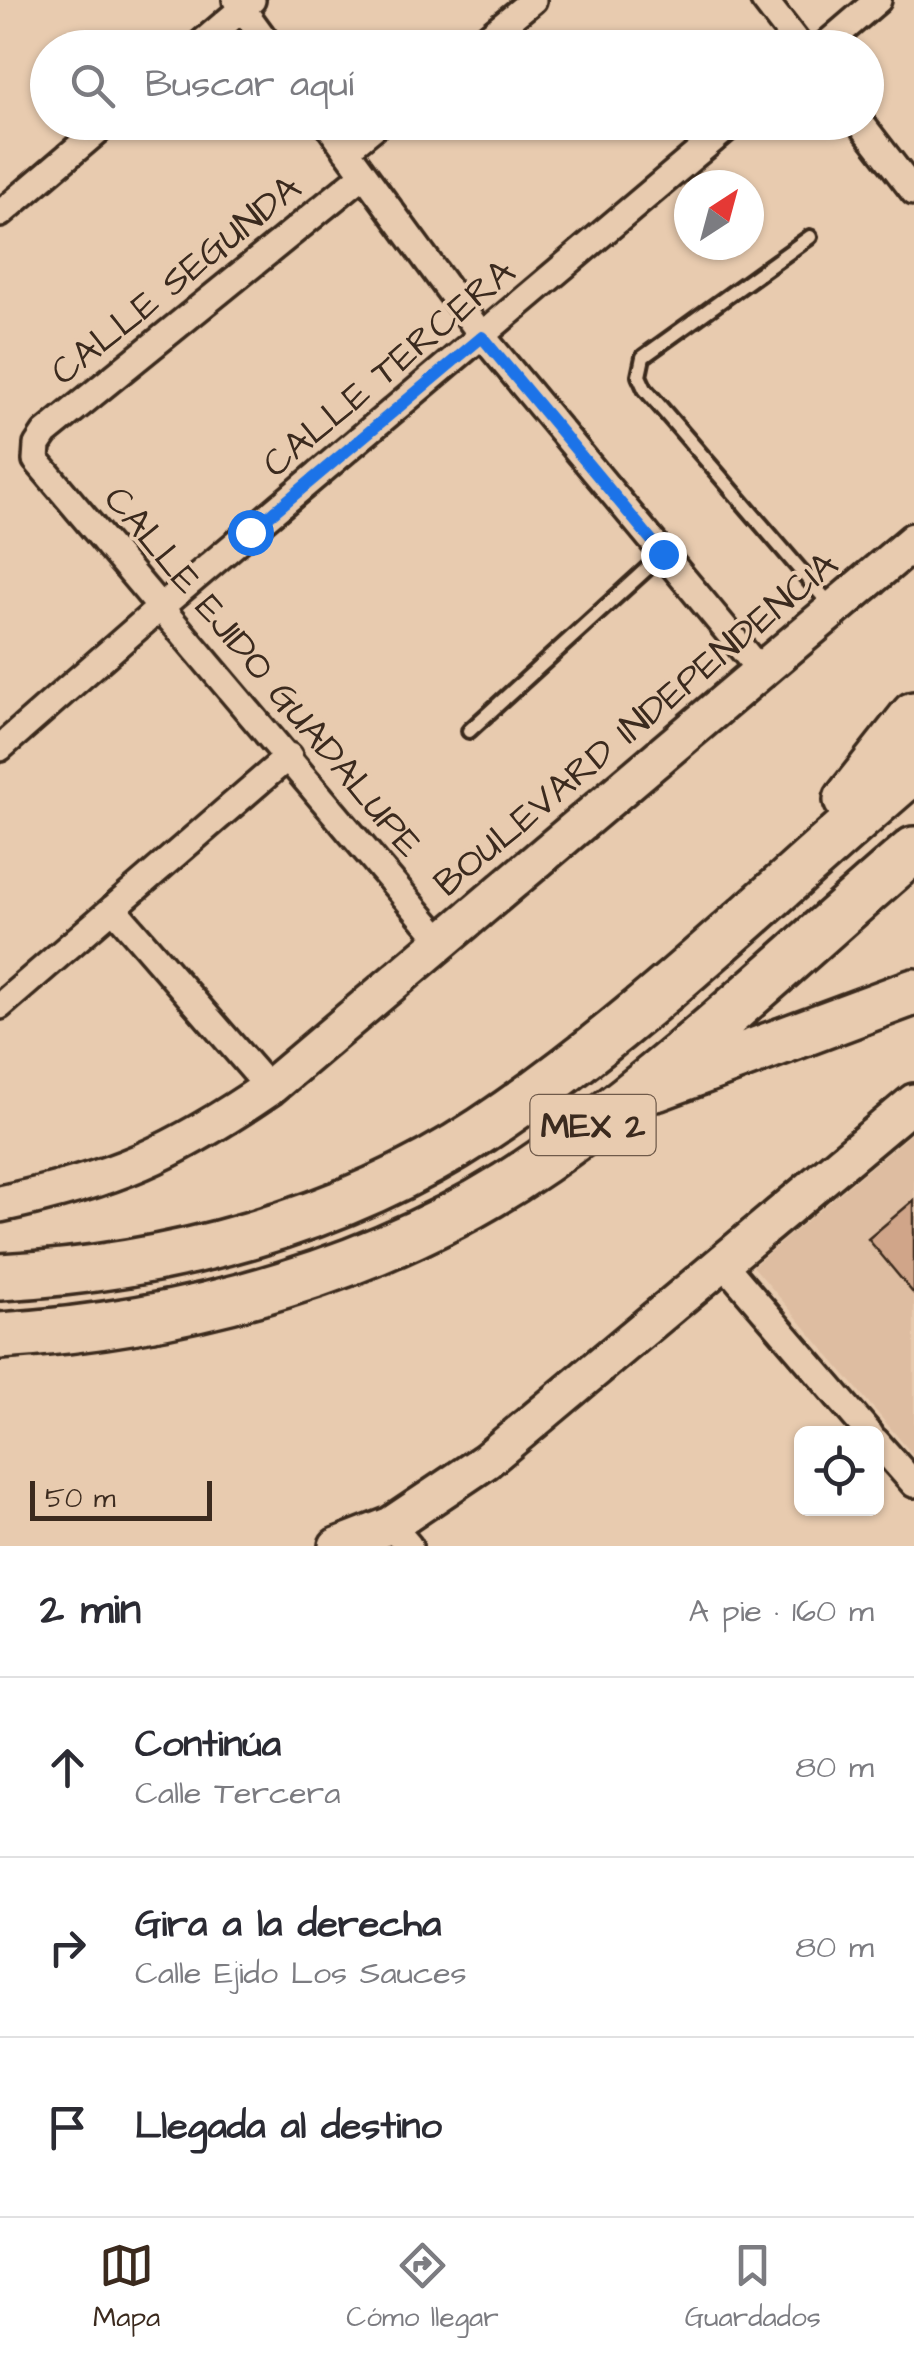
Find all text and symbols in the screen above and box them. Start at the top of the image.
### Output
search box [30,30,884,140]
icon: search [65,58,120,113]
text: Buscar aquí [145,59,354,111]
street label: CALLE SEGUNDA [40,163,313,398]
north arrow [674,170,764,260]
street label: CALLE TERCERA [252,247,527,490]
street label: CALLE EJIDO GUADALUPE [91,475,434,869]
route start [228,510,274,556]
route end [641,532,687,578]
street label: BOULEVARD INDEPENDENCIA [423,540,849,909]
road number: MEX 2 [530,1095,656,1155]
map controls [794,1426,884,1516]
button: locate [794,1426,884,1516]
scale bar [30,1476,212,1520]
text: 50 m [45,1479,116,1518]
text: 2 min [40,1582,141,1640]
text: A pie · 160 m [689,1589,874,1634]
text: Continúa [135,1719,281,1771]
icon: ahead [40,1740,95,1795]
text: 80 m [795,1745,874,1790]
text: Calle Tercera [135,1771,341,1816]
text: Gira a la derecha [135,1899,441,1951]
icon: right [40,1920,95,1975]
text: 80 m [795,1925,874,1970]
text: Calle Ejido Los Sauces [135,1951,467,1996]
icon: arrive [40,2100,95,2155]
text: Llegada al destino [135,2101,442,2153]
tab: Mapa [93,2238,160,2337]
tab: Cómo llegar [346,2238,499,2337]
tab: Guardados [685,2238,821,2337]

